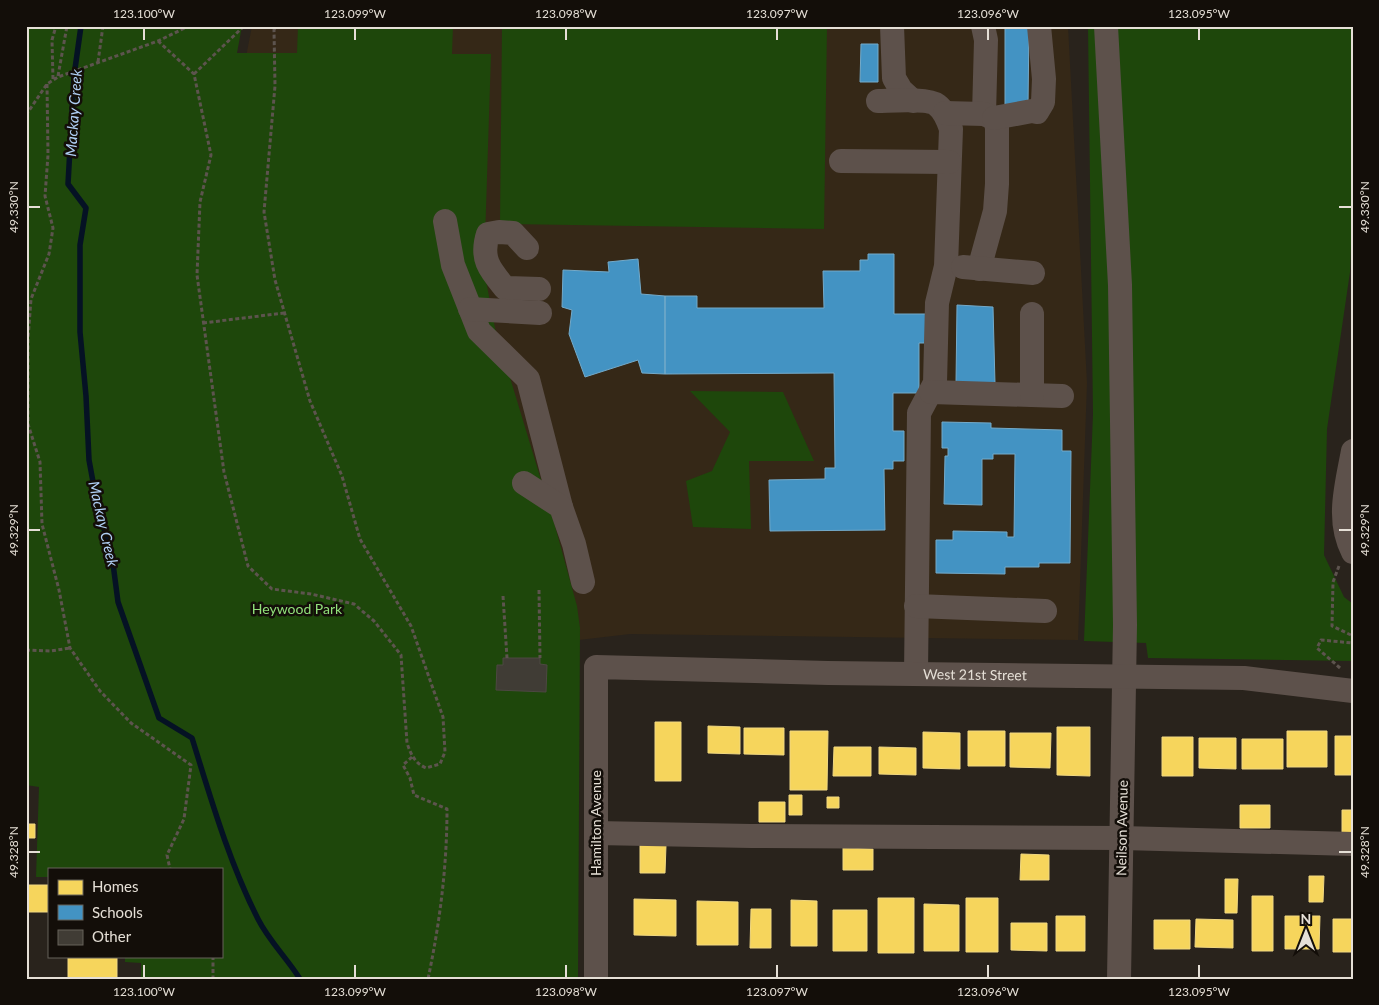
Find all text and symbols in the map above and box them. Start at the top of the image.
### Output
text: 123.100°W [113,6,176,21]
text: 123.099°W [324,6,387,21]
text: 123.098°W [535,6,598,21]
text: 123.097°W [746,6,809,21]
text: 123.096°W [957,6,1020,21]
text: 123.095°W [1168,6,1231,21]
water label: Mackay Creek [61,68,85,157]
text: 49.330°N [6,181,21,233]
text: 49.330°N [1357,181,1372,233]
water label: Mackay Creek [85,479,123,569]
text: 49.329°N [6,504,21,556]
text: 49.329°N [1357,504,1372,556]
park label: Heywood Park [252,600,343,617]
street label: West 21st Street [923,665,1027,683]
street label: Hamilton Avenue [587,770,604,876]
street label: Neilson Avenue [1112,780,1131,876]
text: 49.328°N [6,826,21,878]
text: 49.328°N [1357,826,1372,878]
legend [48,868,222,958]
text: Homes [92,877,138,895]
text: Schools [92,903,143,921]
north arrow [1282,908,1332,958]
text: N [1301,910,1311,927]
text: Other [92,927,132,945]
text: 123.100°W [113,984,176,999]
text: 123.099°W [324,984,387,999]
text: 123.098°W [535,984,598,999]
text: 123.097°W [746,984,809,999]
text: 123.096°W [957,984,1020,999]
text: 123.095°W [1168,984,1231,999]

